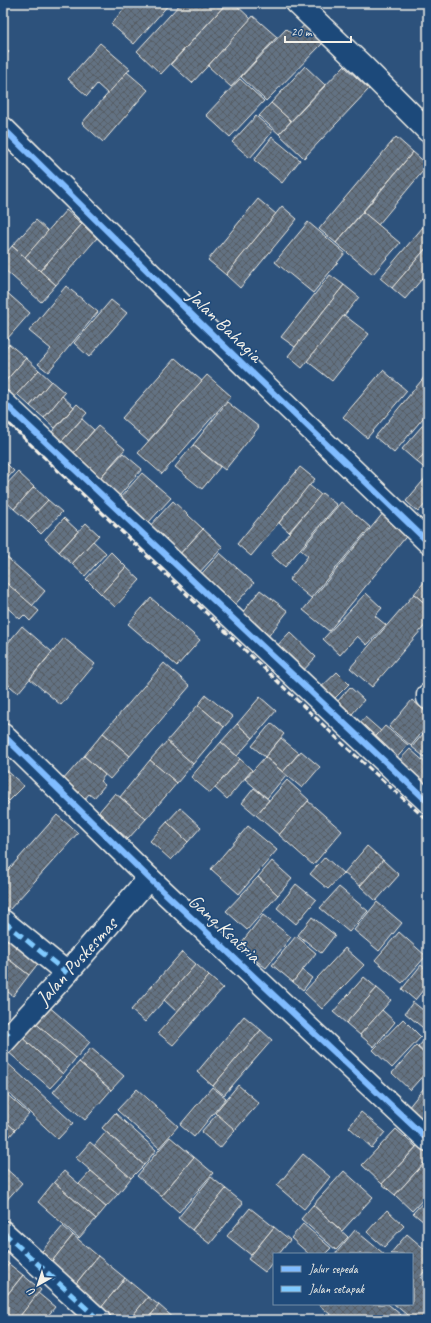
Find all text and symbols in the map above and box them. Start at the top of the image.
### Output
scale bar [285,18,351,44]
text: 20 m [291,24,313,40]
street label: Jalan Bahagia [181,283,269,369]
street label: Gang Ksatria [183,889,267,969]
street label: Jalan Puskesmas [30,911,124,1011]
legend [273,1253,413,1305]
text: Jalur sepeda [308,1261,359,1277]
north arrow [18,1265,58,1305]
text: Jalan setapak [308,1281,365,1297]
text: U [23,1284,38,1300]

